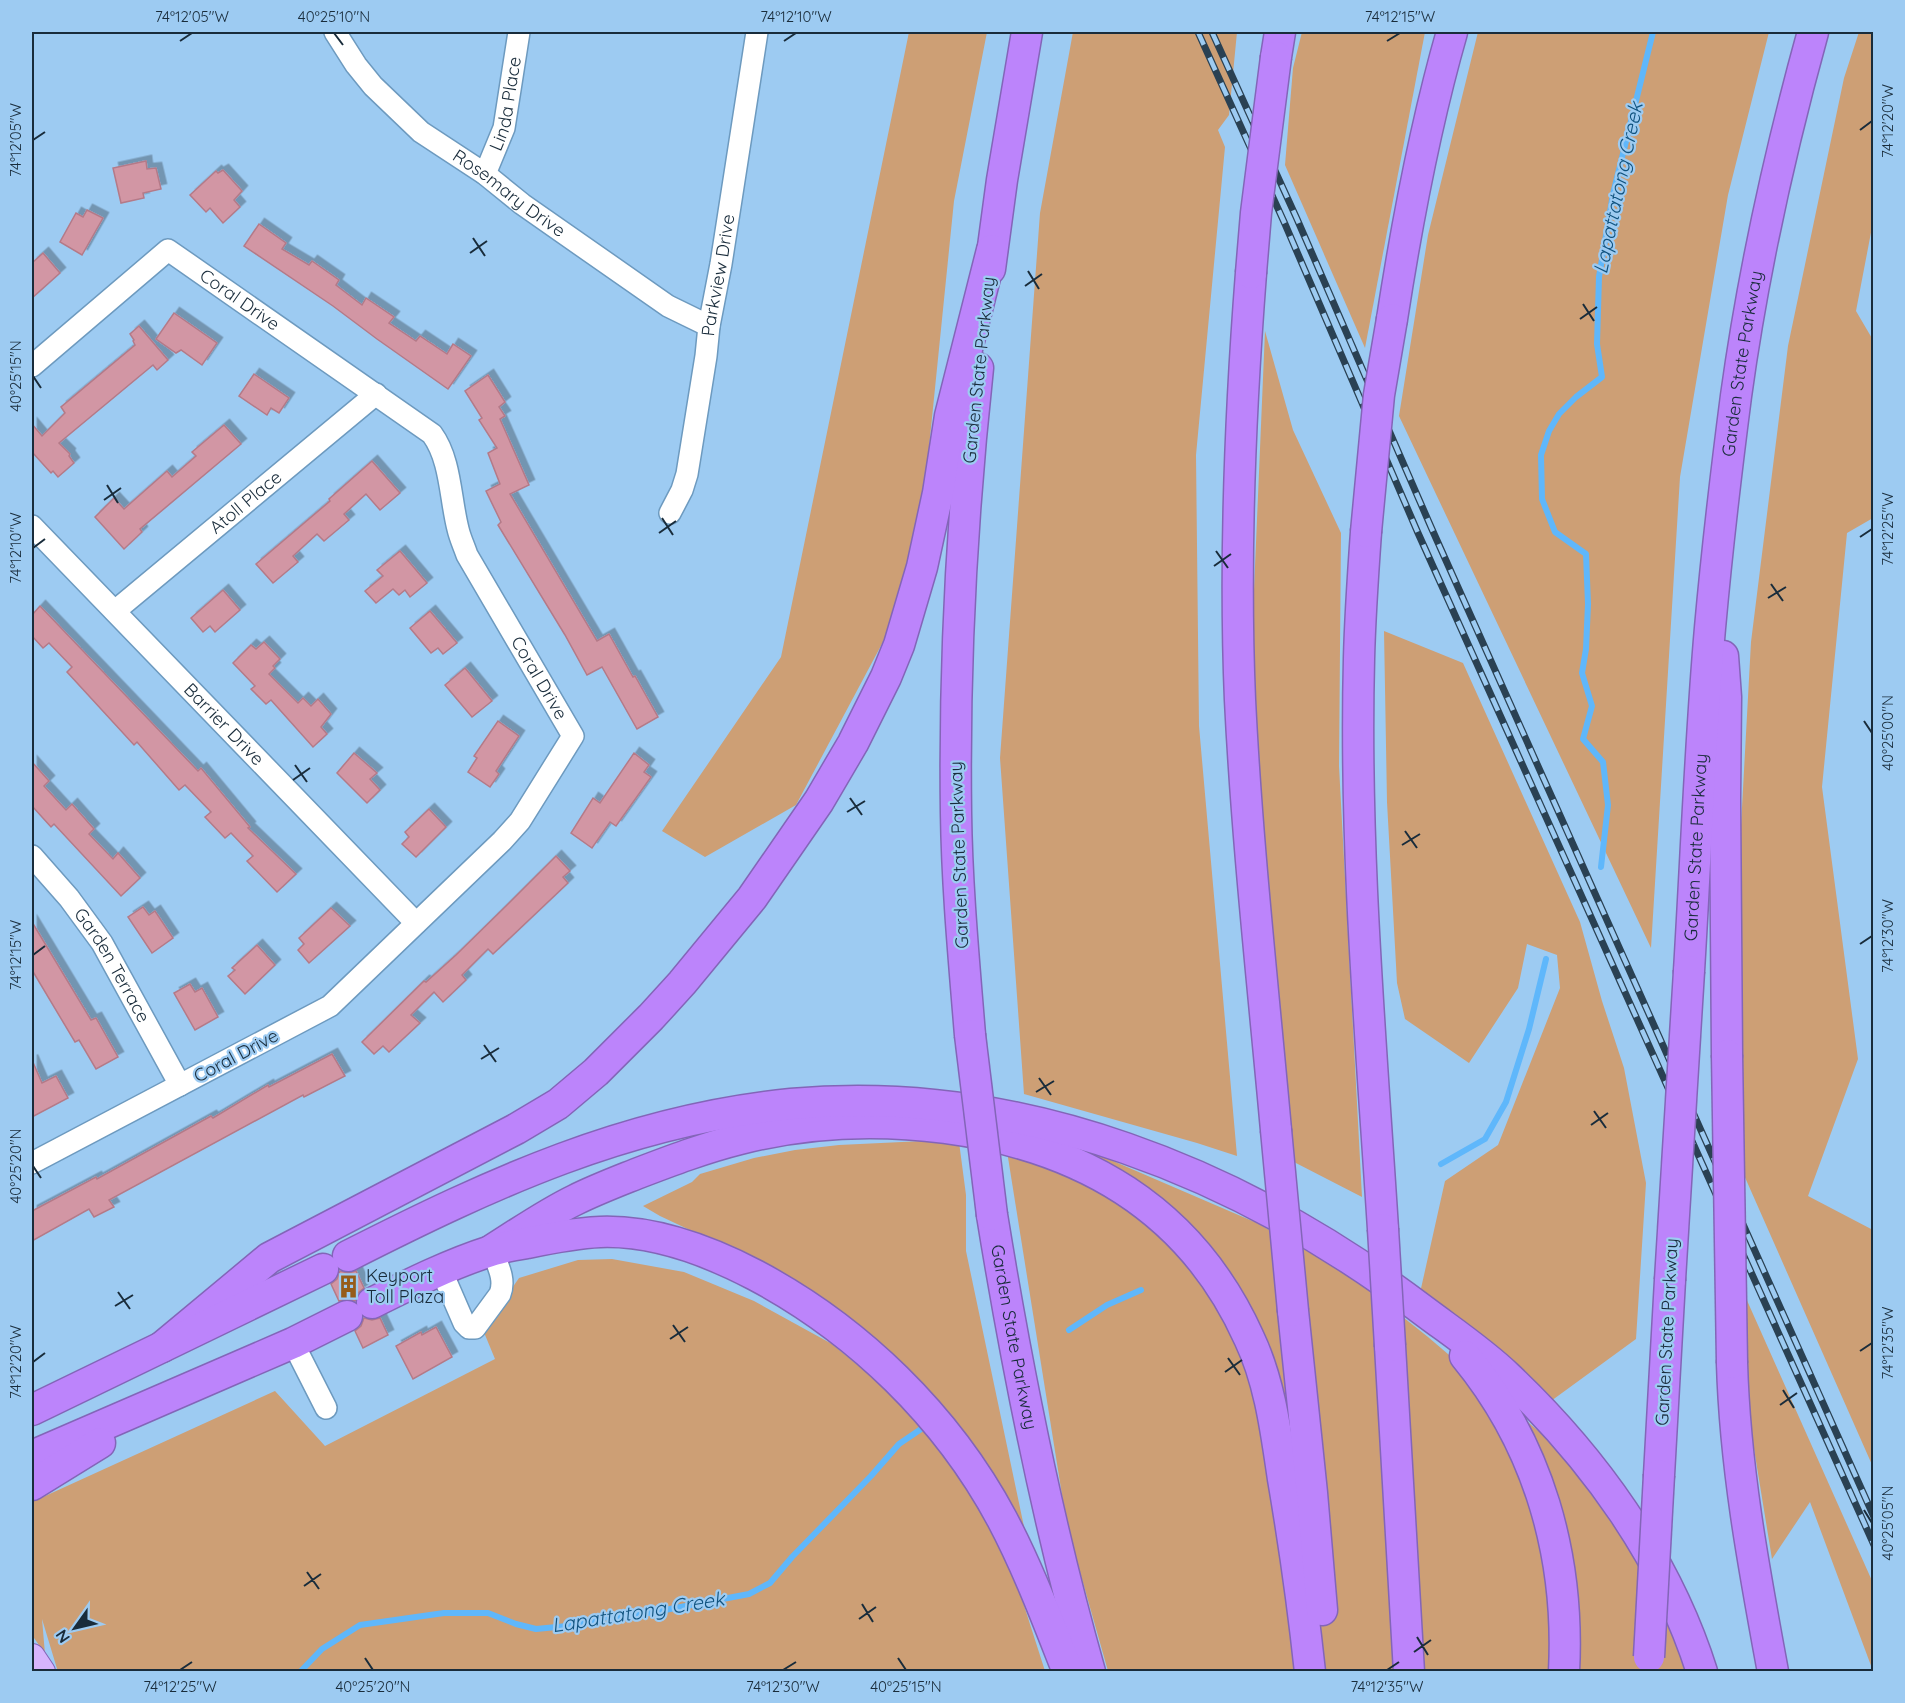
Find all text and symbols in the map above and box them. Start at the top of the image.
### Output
text: 74°12'05"W [155,7,230,26]
text: 40°25'10"N [298,7,370,26]
text: 74°12'10"W [760,7,832,26]
text: 74°12'15"W [1365,7,1436,26]
street label: Linda Place [484,55,526,154]
text: 74°12'20"W [1878,83,1897,158]
water label: Lapattatong Creek [1587,98,1648,276]
text: 74°12'05"W [6,102,25,177]
street label: Rosemary Drive [449,144,570,242]
street label: Parkview Drive [696,213,740,337]
street label: Coral Drive [195,264,284,335]
street label: Garden State Parkway [1716,269,1767,458]
street label: Garden State Parkway [957,275,1000,464]
text: 40°25'15"N [6,340,25,412]
street label: Atoll Place [205,465,286,539]
text: 74°12'25"W [1878,492,1897,566]
text: 74°12'10"W [6,512,25,584]
street label: Coral Drive [506,632,573,724]
street label: Barrier Drive [179,678,269,770]
text: 40°25'00"N [1878,695,1897,771]
street label: Garden State Parkway [1679,753,1712,942]
street label: Garden State Parkway [944,761,973,949]
text: 74°12'30"W [1878,899,1897,973]
street label: Garden Terrace [69,903,155,1026]
text: 74°12'15"W [6,919,25,990]
street label: Coral Drive [189,1024,282,1087]
text: 40°25'20"N [6,1128,25,1204]
street label: Garden State Parkway [1650,1238,1683,1426]
street label: Garden State Parkway [986,1243,1043,1432]
place label: Keyport Toll Plaza [366,1264,444,1308]
building icon: Keyport Toll Plaza [335,1273,361,1299]
text: 74°12'35"W [1878,1306,1897,1380]
text: 74°12'20"W [6,1324,25,1399]
text: 40°25'05"N [1878,1486,1897,1560]
water label: Lapattatong Creek [550,1585,728,1638]
north arrow [45,1598,105,1658]
text: N [51,1626,74,1647]
text: 74°12'25"W [143,1677,217,1696]
text: 40°25'20"N [335,1677,411,1696]
text: 74°12'30"W [746,1677,820,1696]
text: 40°25'15"N [870,1677,942,1696]
text: 74°12'35"W [1350,1677,1424,1696]

